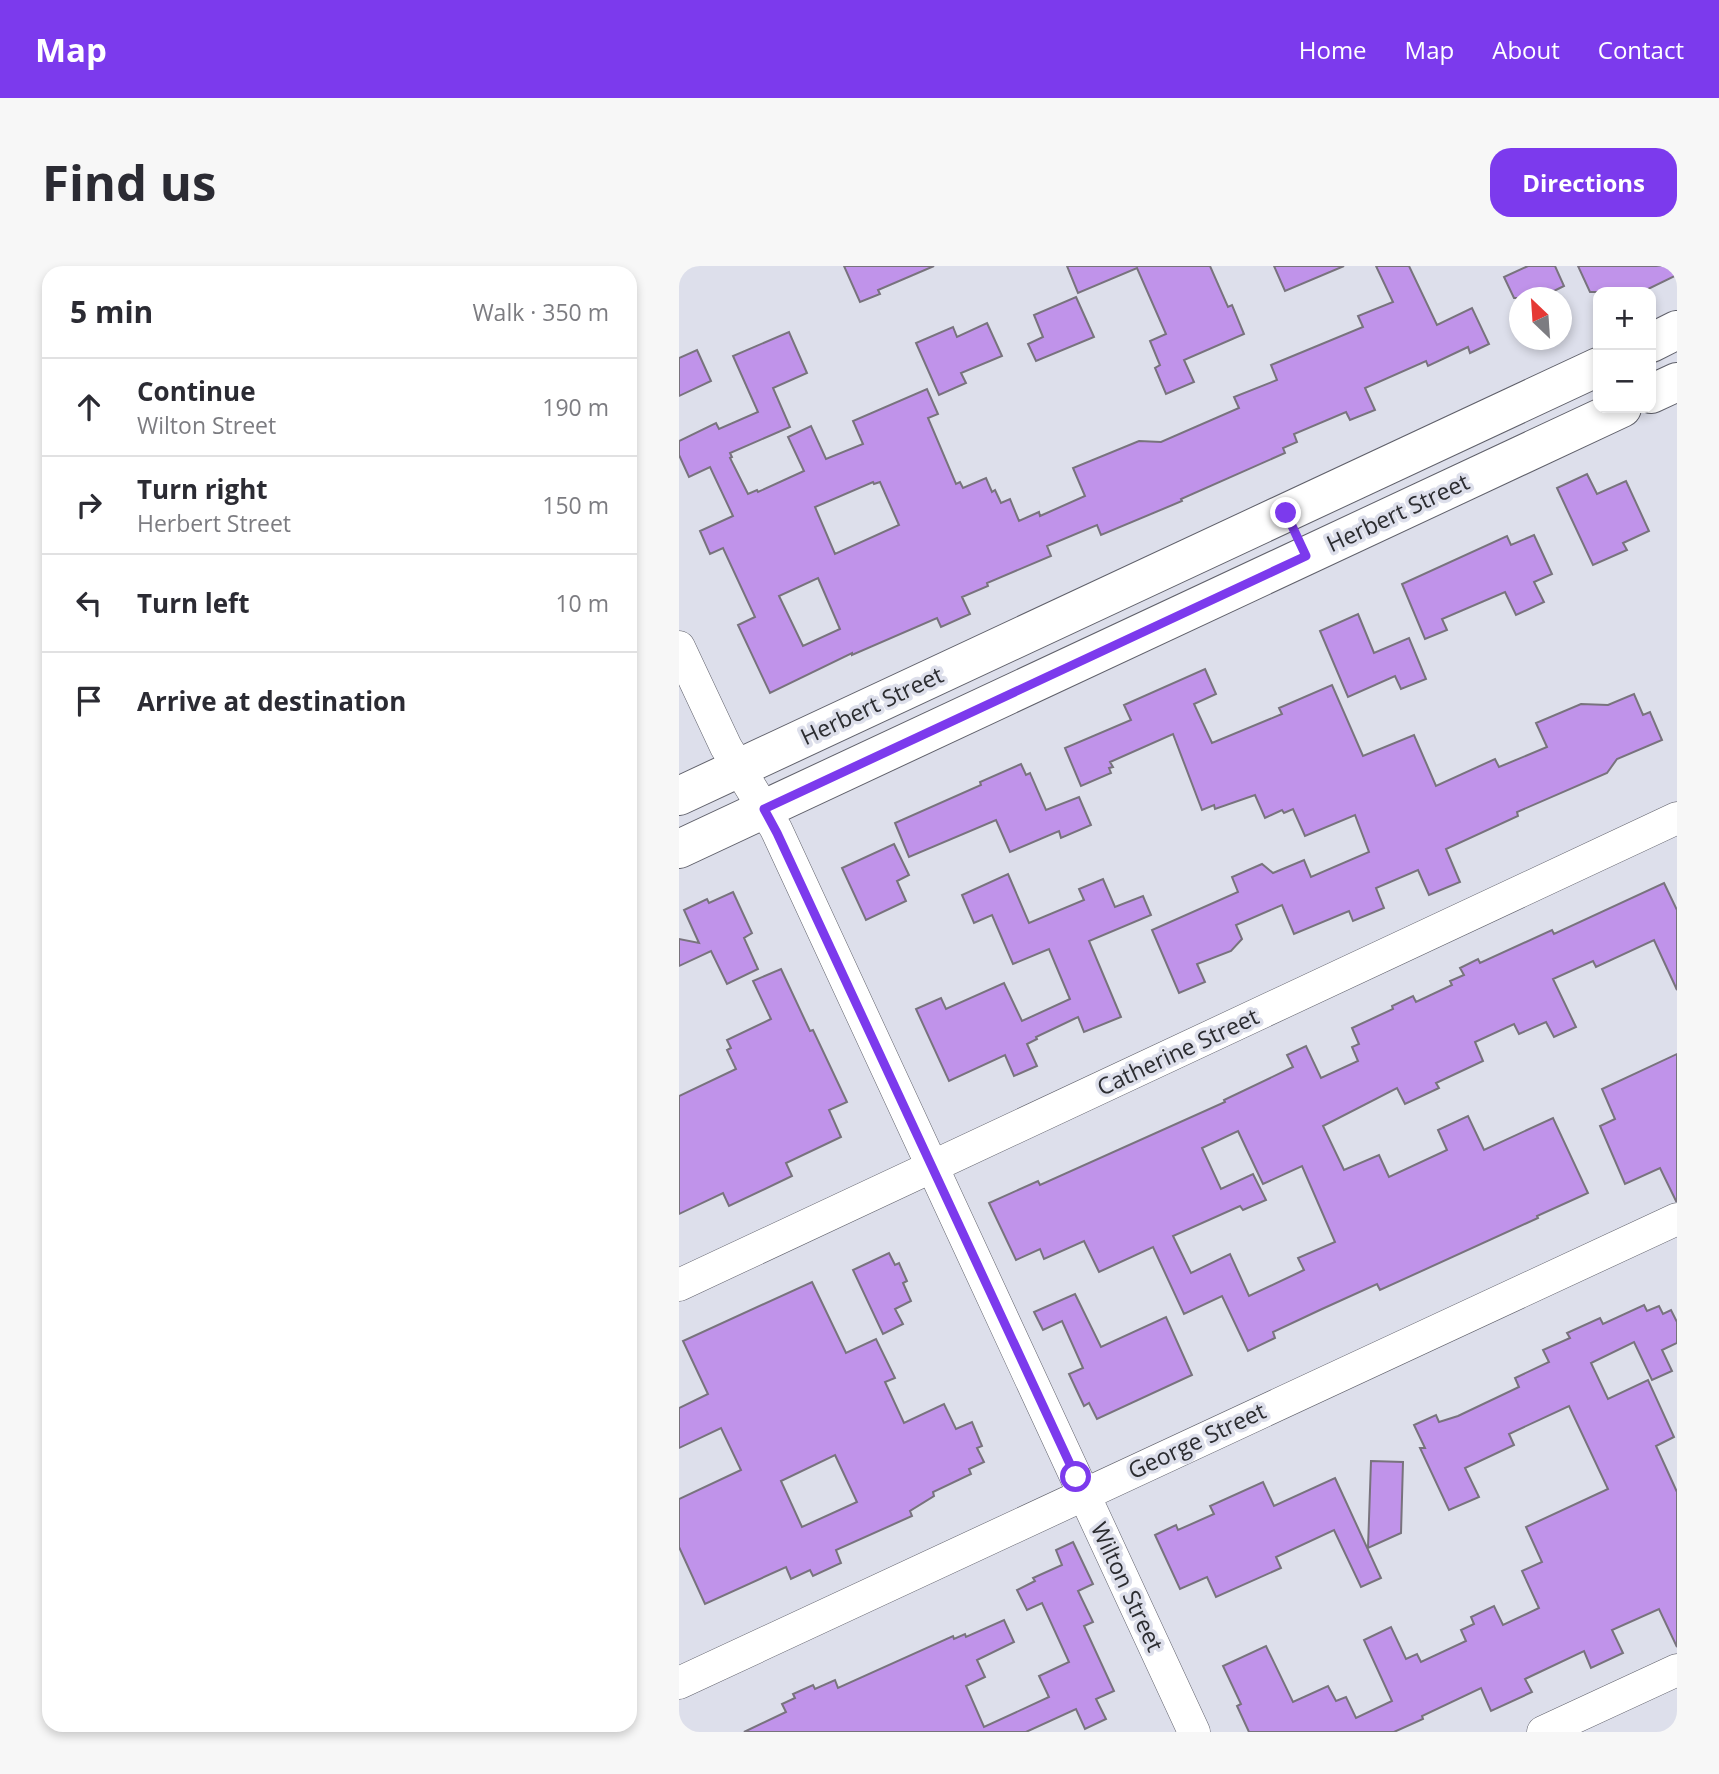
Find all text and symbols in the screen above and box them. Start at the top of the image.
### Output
text: Map [35,27,107,72]
text: Home [1299,33,1367,66]
text: Map [1405,33,1454,66]
text: About [1492,33,1560,66]
text: Contact [1598,33,1684,66]
button: Directions [1490,148,1677,217]
text: Find us [42,149,216,215]
north arrow [1509,287,1572,350]
map controls [1593,287,1656,413]
button: + [1593,287,1656,350]
text: 5 min [70,291,153,332]
text: Walk · 350 m [472,296,609,328]
button: − [1593,350,1656,413]
text: Continue [137,373,256,409]
icon: ahead [70,388,108,426]
text: 190 m [542,391,609,423]
text: Wilton Street [137,409,276,441]
street label: Herbert Street [1321,465,1474,559]
text: Turn right [137,471,268,507]
icon: right [70,486,108,524]
text: 150 m [542,489,609,521]
route end [1270,497,1301,528]
text: Herbert Street [137,507,291,539]
icon: left [70,584,108,622]
text: Turn left [137,585,249,621]
text: 10 m [555,587,609,619]
street label: Herbert Street [795,658,948,752]
icon: arrive [70,682,108,720]
text: Arrive at destination [137,683,406,719]
street label: Catherine Street [1092,1000,1264,1103]
street label: George Street [1123,1394,1271,1486]
route start [1060,1461,1091,1492]
street label: Wilton Street [1084,1517,1172,1656]

